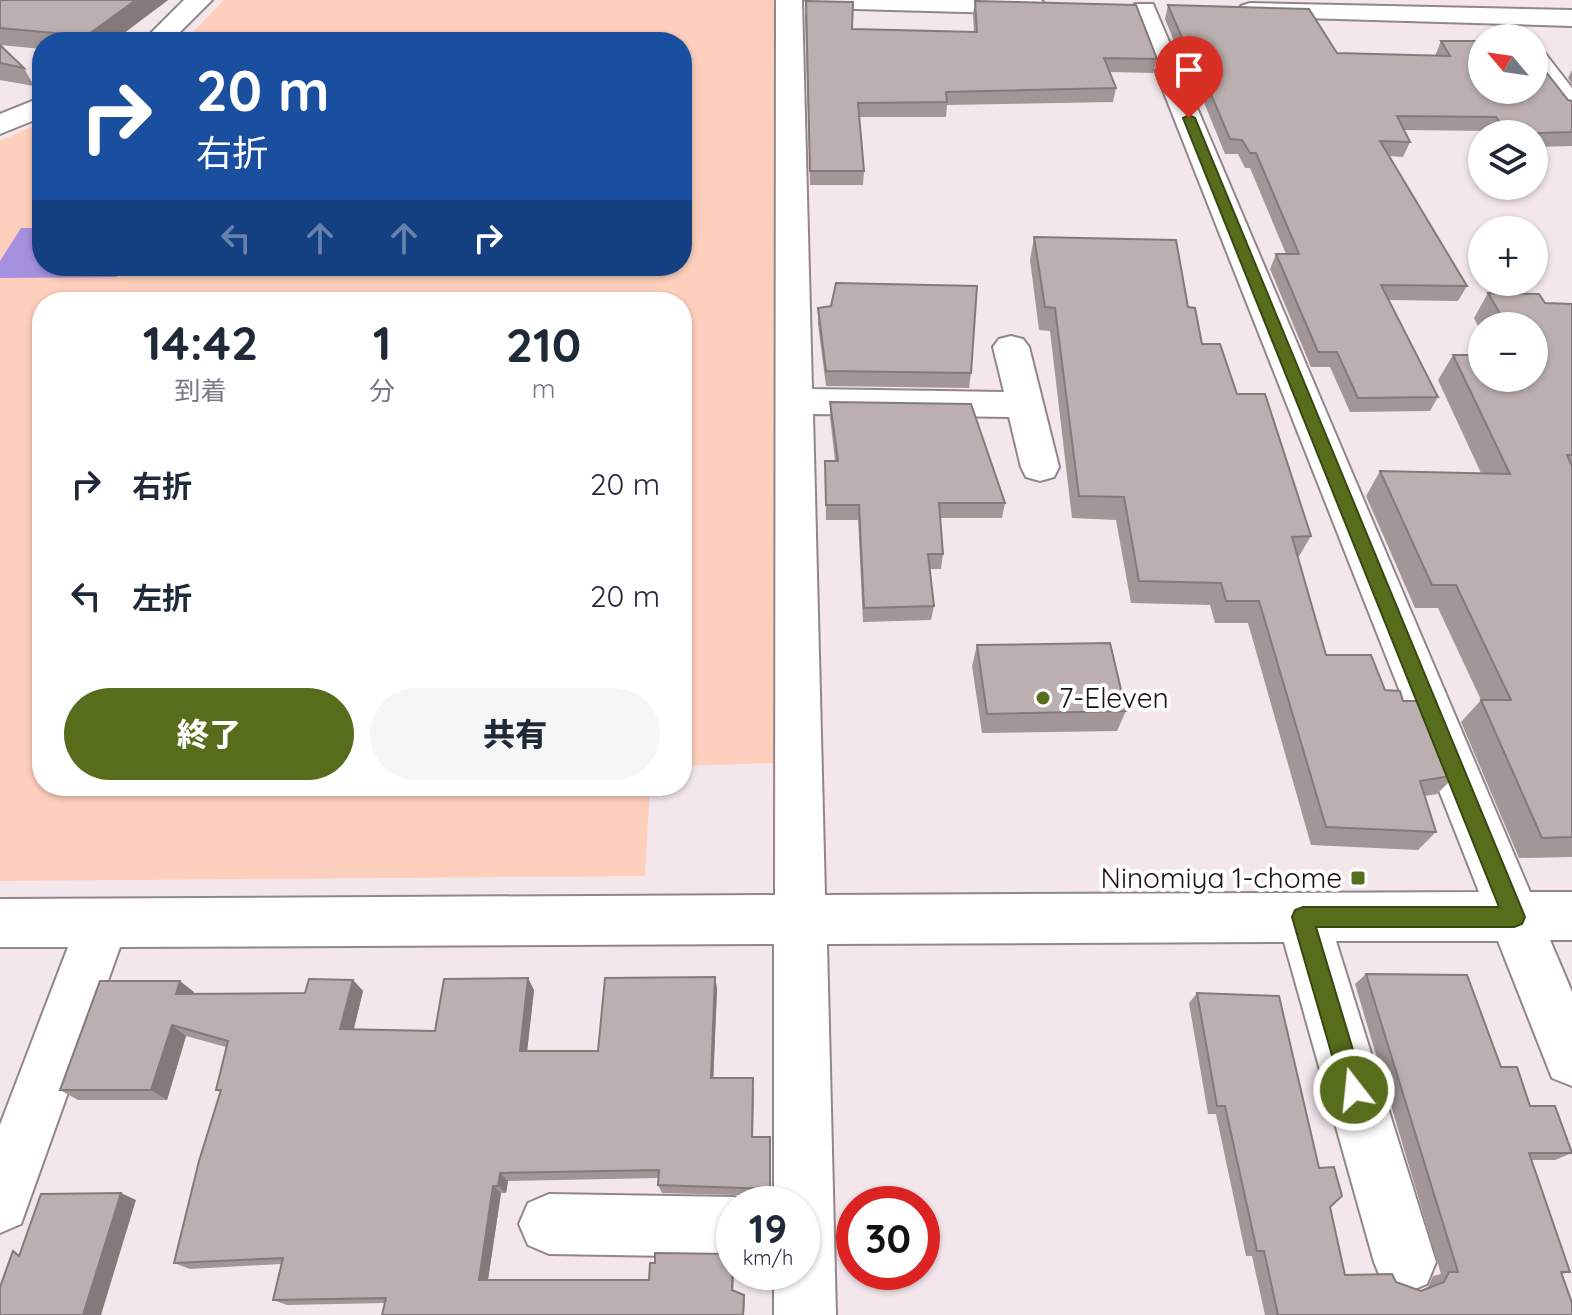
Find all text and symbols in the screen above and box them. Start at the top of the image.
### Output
north arrow [1468,24,1548,104]
map controls [1468,24,1548,392]
pin [1155,36,1223,118]
icon: arrive [1167,48,1211,92]
text: 20 m [196,55,330,125]
icon: right [64,64,168,168]
button: layers [1468,120,1548,200]
text: 右折 [196,130,268,175]
icon: left [214,216,258,260]
icon: ahead [298,216,342,260]
icon: ahead [382,216,426,260]
icon: right [466,216,510,260]
button: + [1468,216,1548,296]
text: 14:42 [143,312,258,372]
text: 1 [373,312,391,372]
button: − [1468,312,1548,392]
text: 210 [506,314,581,374]
text: m [532,372,555,405]
text: 到着 [175,374,227,407]
text: 分 [369,374,395,407]
icon: right [64,462,108,506]
text: 20 m [590,465,660,503]
text: 右折 [132,467,192,505]
icon: left [64,574,108,618]
text: 20 m [590,577,660,615]
text: 左折 [132,579,192,617]
place label: 7-Eleven [1059,680,1169,715]
button: 終了 [64,688,354,780]
button: 共有 [370,688,660,780]
marker: 7-Eleven [1034,689,1052,707]
place label: Ninomiya 1-chome [1101,860,1342,895]
marker: Ninomiya 1-chome [1349,869,1367,887]
position arrow [1312,1048,1396,1132]
speed limit sign: 30 [836,1186,940,1290]
text: 19 [749,1203,787,1253]
text: km/h [743,1245,793,1270]

